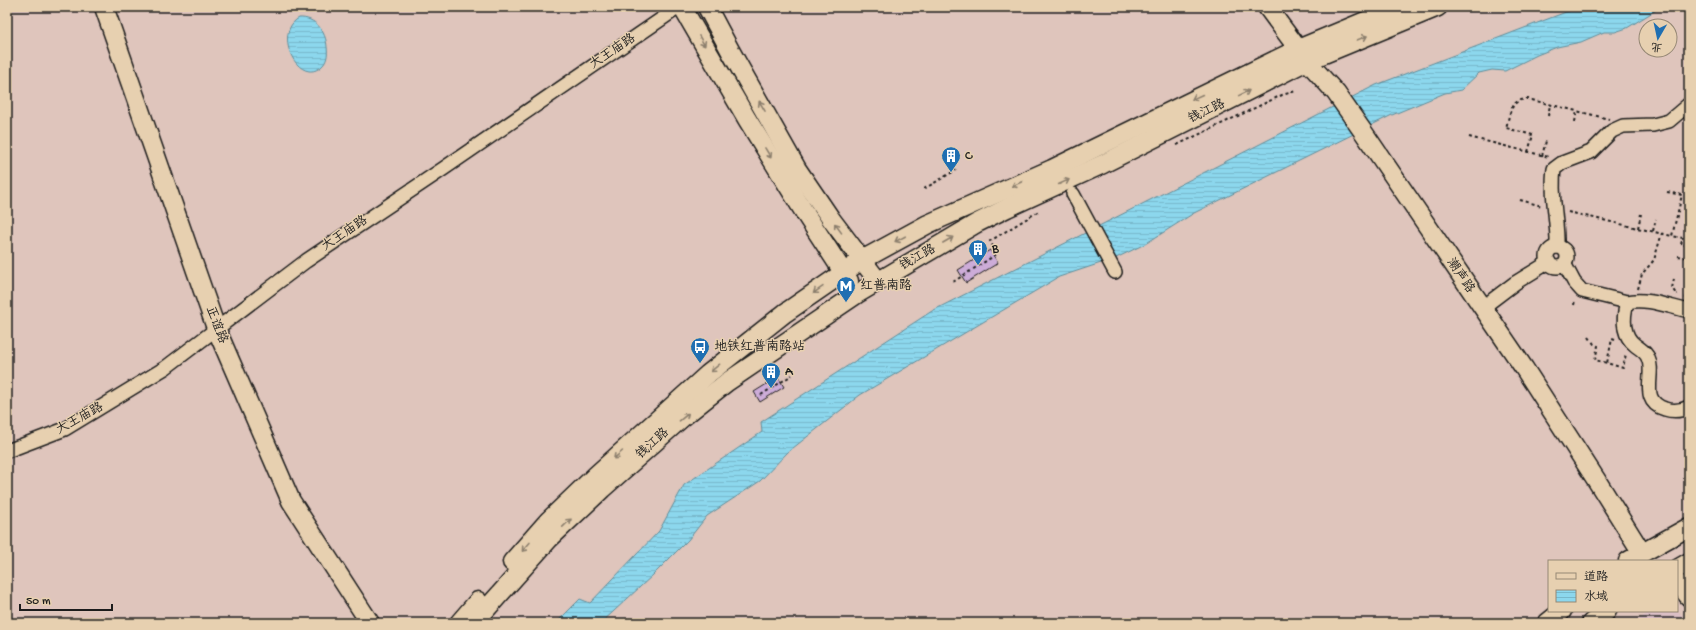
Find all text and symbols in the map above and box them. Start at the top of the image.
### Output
north arrow [1638,18,1678,58]
street label: 大王庙路 [587,30,639,73]
one-way arrow [1355,34,1367,42]
one-way arrow [698,35,706,47]
text: 北 [1650,39,1663,53]
one-way arrow [1238,89,1250,96]
one-way arrow [1192,94,1204,101]
street label: 钱江路 [1186,96,1228,127]
one-way arrow [758,100,766,112]
building icon: C [940,145,962,173]
one-way arrow [764,147,772,159]
place label: C [965,149,973,164]
one-way arrow [1058,178,1070,185]
one-way arrow [1012,181,1024,188]
street label: 大王庙路 [319,212,371,255]
one-way arrow [834,223,843,234]
one-way arrow [942,235,954,243]
one-way arrow [894,236,906,244]
building icon: B [967,238,989,266]
street label: 钱江路 [897,241,939,274]
place label: B [991,242,999,257]
street label: 潮声路 [1443,255,1478,296]
metro station icon: 红普南路 [835,275,857,303]
place label: 红普南路 [860,278,912,294]
one-way arrow [813,286,824,294]
street label: 正谊路 [202,304,231,346]
bus stop icon: 地铁红普南路站 [689,336,711,364]
place label: 地铁红普南路站 [714,339,805,355]
building icon: A [760,361,782,389]
one-way arrow [709,364,720,373]
place label: A [785,365,794,380]
street label: 大王庙路 [53,399,106,438]
one-way arrow [679,412,689,421]
street label: 钱江路 [633,425,673,463]
one-way arrow [613,451,623,460]
one-way arrow [562,518,572,527]
one-way arrow [521,542,530,552]
legend [1548,560,1678,612]
text: 道路 [1584,570,1608,585]
scale bar [20,586,112,612]
text: 水域 [1584,590,1608,605]
text: 50 m [26,595,51,609]

